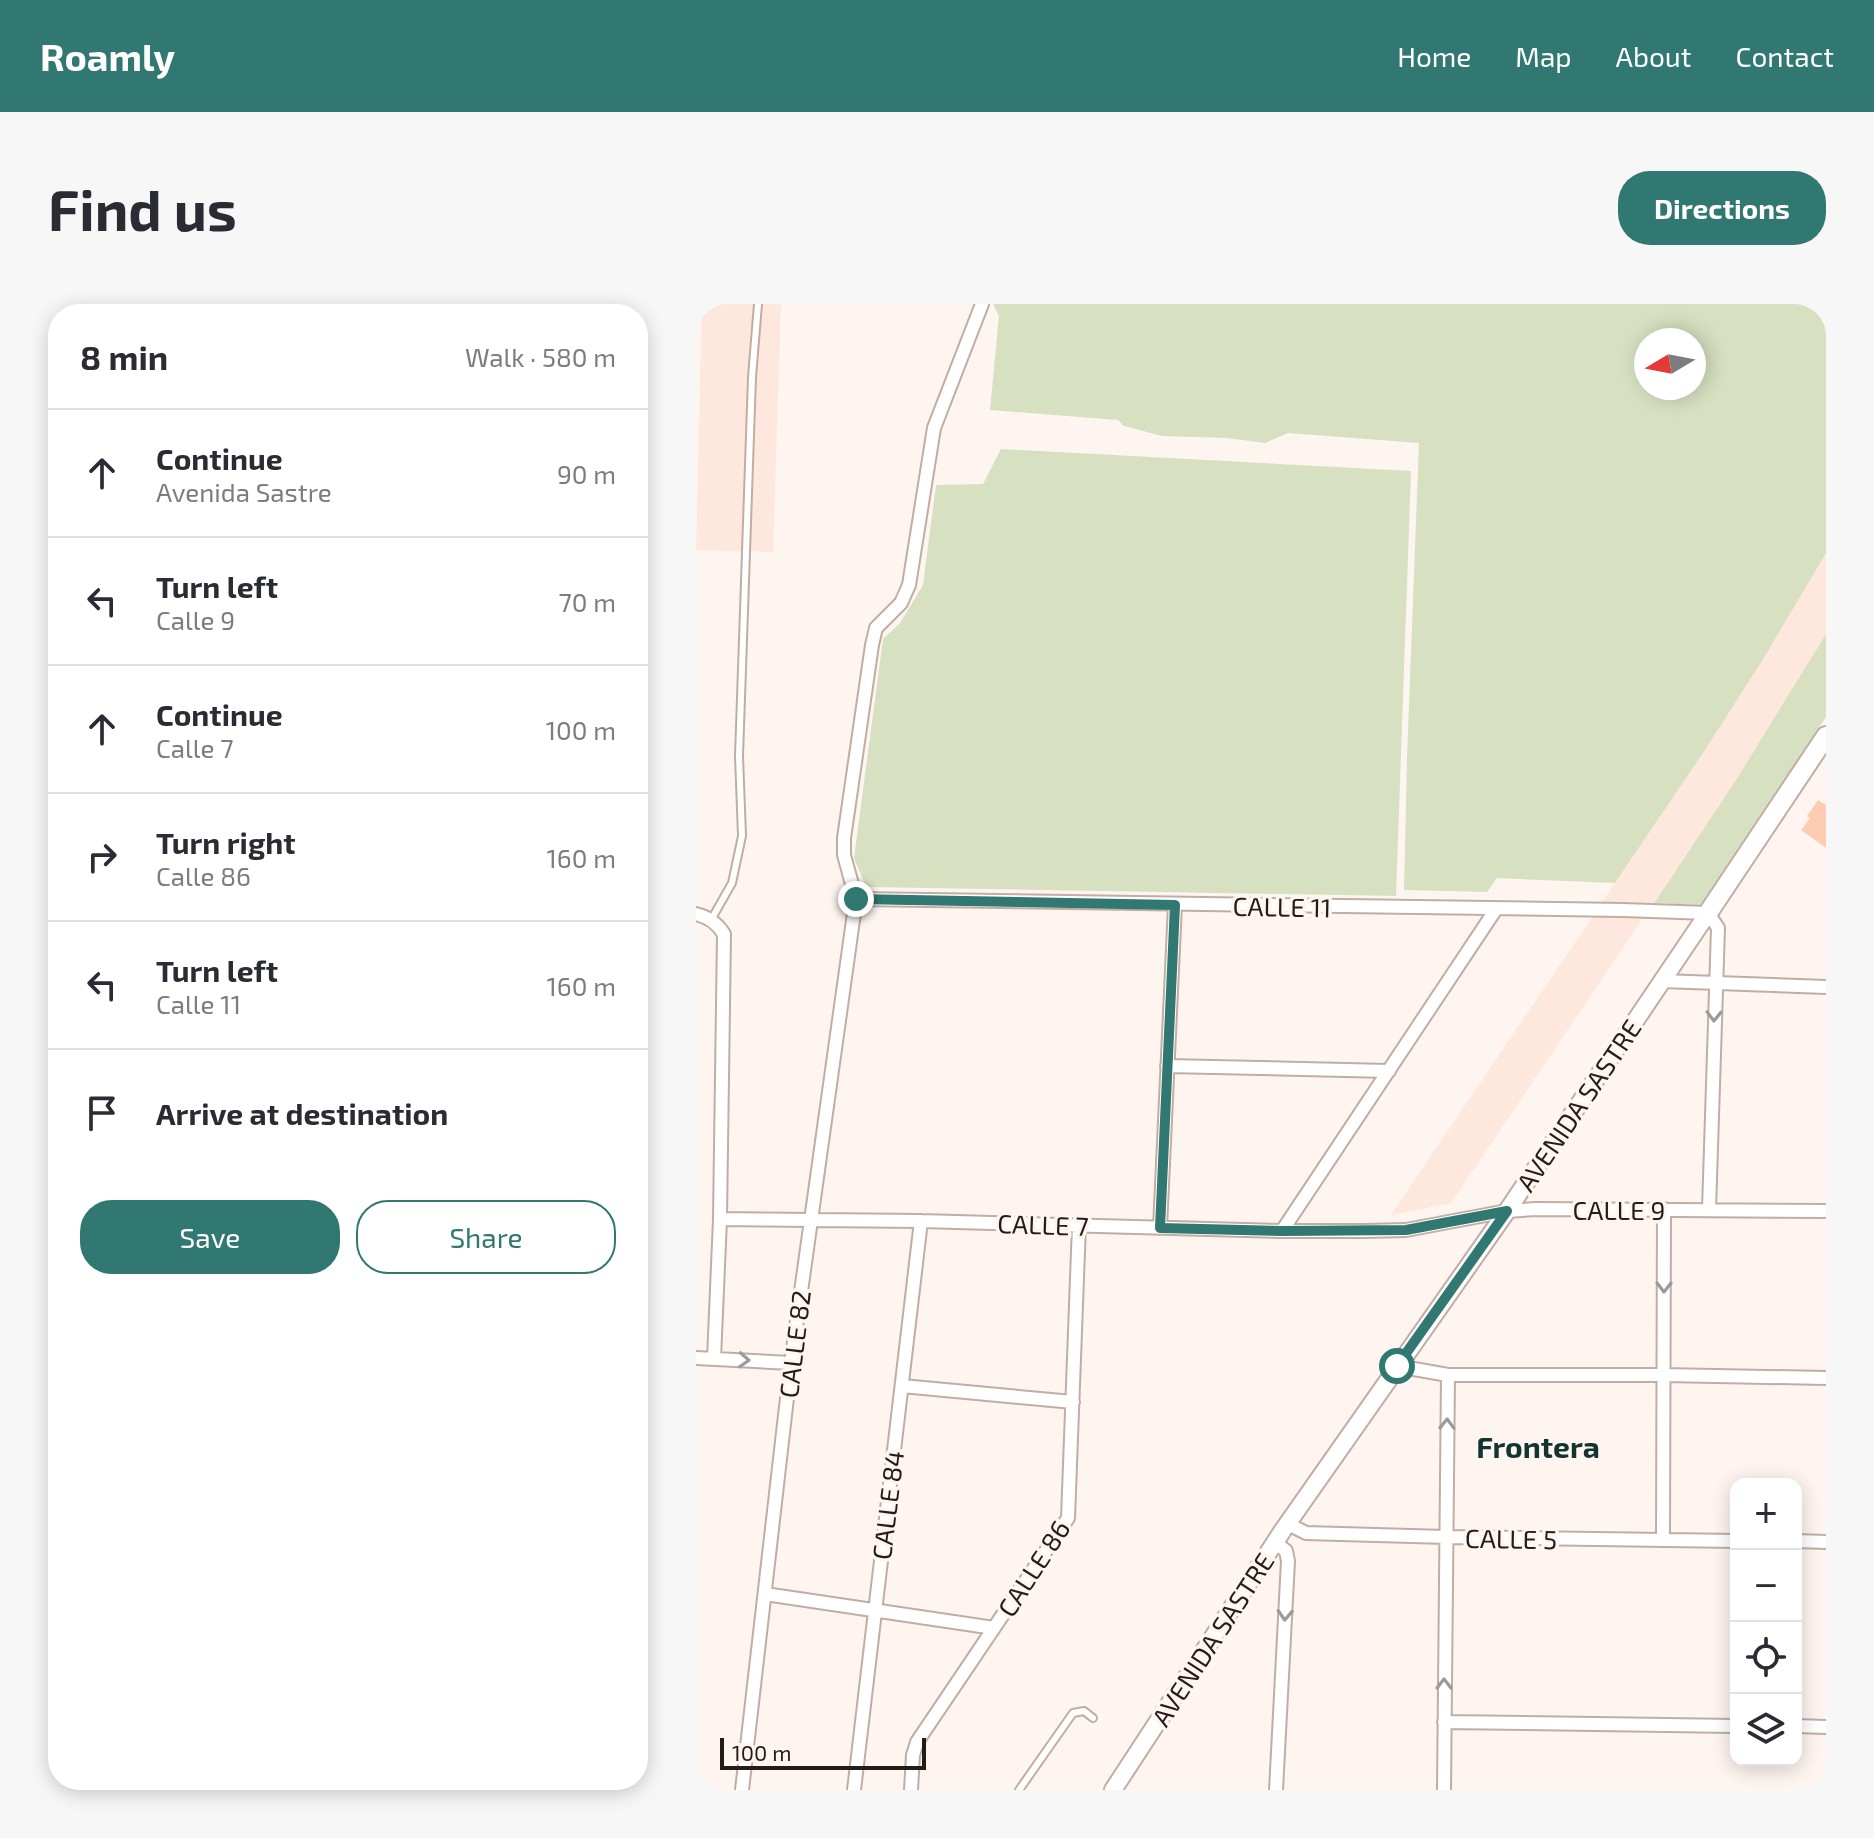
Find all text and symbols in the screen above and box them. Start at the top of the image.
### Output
text: Roamly [40,33,175,79]
text: Home [1397,39,1471,73]
text: Map [1515,39,1572,73]
text: About [1616,39,1691,73]
text: Contact [1735,39,1834,73]
button: Directions [1618,171,1826,245]
text: Find us [48,175,237,242]
north arrow [1634,328,1706,400]
text: 8 min [80,336,168,377]
text: Walk · 580 m [465,341,616,372]
text: Continue [156,440,283,476]
icon: ahead [80,451,124,495]
text: 90 m [557,458,616,489]
text: Avenida Sastre [156,476,332,507]
text: Turn left [156,568,278,604]
icon: left [80,579,124,623]
text: 70 m [558,586,616,617]
text: Calle 9 [156,604,235,635]
text: Continue [156,696,283,732]
icon: ahead [80,707,124,751]
text: 100 m [546,714,616,745]
text: Calle 7 [156,732,234,763]
text: Turn right [156,824,296,860]
icon: right [80,835,124,879]
text: 160 m [547,842,616,873]
text: Calle 86 [156,860,251,891]
route end [838,881,874,917]
street label: CALLE 11 [1232,890,1332,922]
text: Turn left [156,952,278,988]
icon: left [80,963,124,1007]
text: 160 m [547,970,616,1001]
text: Calle 11 [156,988,241,1019]
one-way arrow [1706,1010,1723,1023]
street label: AVENIDA SASTRE [1509,1013,1647,1197]
icon: arrive [80,1091,124,1135]
text: Arrive at destination [156,1095,448,1131]
street label: CALLE 9 [1573,1194,1665,1225]
button: Save [80,1200,340,1274]
button: Share [356,1200,616,1274]
street label: CALLE 7 [997,1207,1089,1241]
one-way arrow [1655,1281,1672,1294]
street label: CALLE 82 [772,1288,816,1400]
route start [1379,1348,1415,1384]
one-way arrow [738,1352,751,1369]
one-way arrow [1438,1417,1456,1430]
district label: Frontera [1476,1428,1600,1464]
street label: CALLE 84 [865,1449,909,1561]
map controls [1730,1478,1802,1766]
button: + [1730,1478,1802,1550]
street label: CALLE 86 [990,1514,1076,1622]
street label: CALLE 5 [1465,1522,1557,1554]
street label: AVENIDA SASTRE [1144,1547,1280,1731]
button: − [1730,1550,1802,1622]
one-way arrow [1277,1609,1294,1622]
button: locate [1730,1622,1802,1694]
one-way arrow [1436,1677,1453,1690]
button: layers [1730,1694,1802,1766]
scale bar [720,1734,926,1770]
text: 100 m [732,1739,791,1765]

